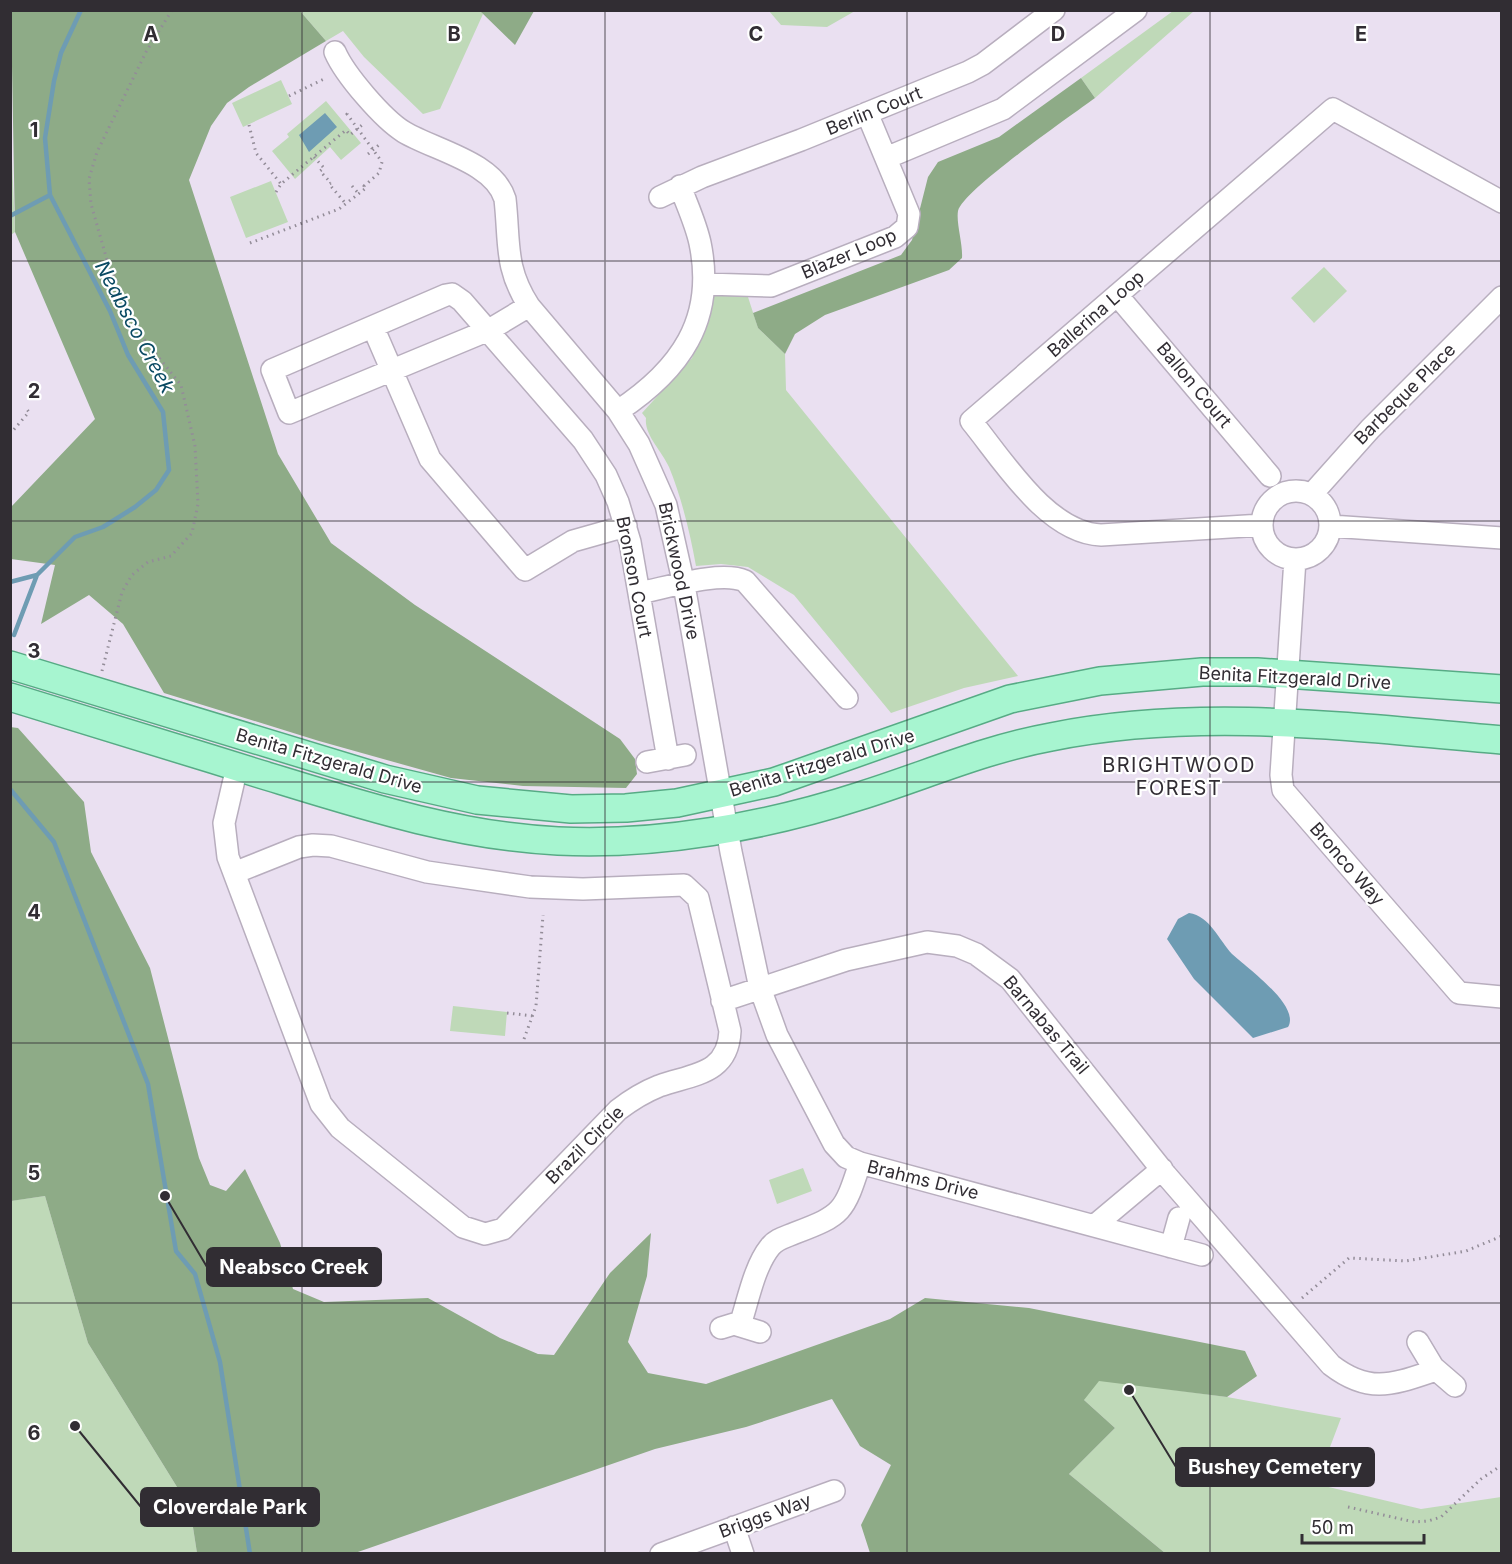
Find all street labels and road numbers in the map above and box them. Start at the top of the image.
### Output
street label: Berlin Court [823,82,925,139]
street label: Blazer Loop [798,224,899,283]
street label: Ballerina Loop [1043,266,1148,361]
street label: Ballon Court [1153,338,1236,432]
street label: Barbeque Place [1350,339,1460,449]
street label: Brickwood Drive [655,500,704,642]
street label: Bronson Court [612,514,657,639]
street label: Benita Fitzgerald Drive [1198,662,1392,693]
street label: Benita Fitzgerald Drive [234,724,425,797]
street label: Benita Fitzgerald Drive [727,724,917,801]
street label: Bronco Way [1306,818,1389,909]
street label: Barnabas Trail [999,971,1094,1078]
street label: Brazil Circle [541,1101,628,1188]
street label: Brahms Drive [865,1155,981,1204]
street label: Briggs Way [716,1489,814,1542]

